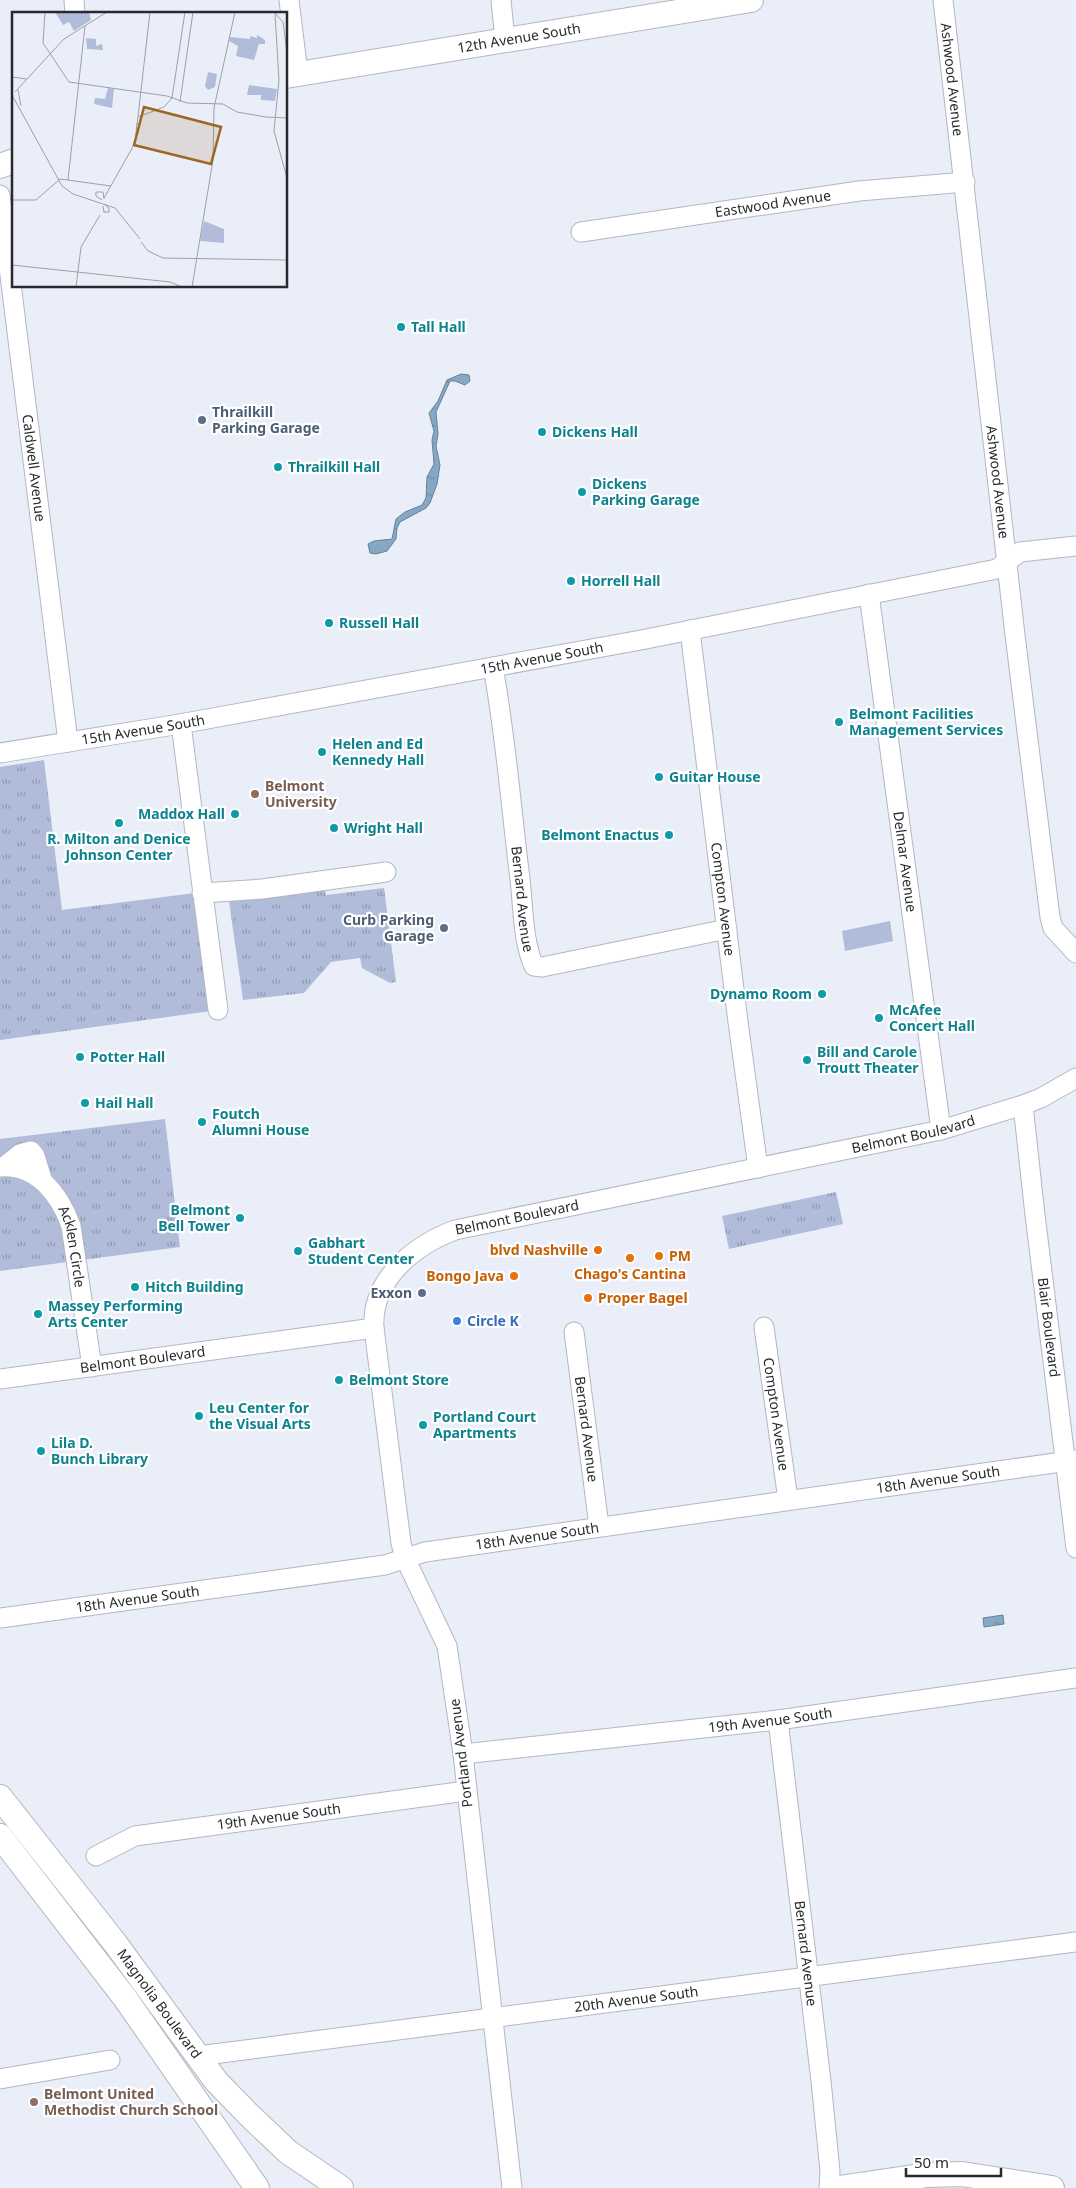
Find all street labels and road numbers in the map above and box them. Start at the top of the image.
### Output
street label: 12th Avenue South [456,18,582,57]
street label: Ashwood Avenue [937,22,968,137]
street label: Eastwood Avenue [714,185,832,221]
street label: Caldwell Avenue [18,413,51,523]
street label: Ashwood Avenue [982,424,1014,540]
street label: 15th Avenue South [479,637,605,678]
street label: 15th Avenue South [80,710,206,749]
street label: Delmar Avenue [889,810,922,913]
street label: Compton Avenue [707,841,740,957]
street label: Bernard Avenue [507,845,539,954]
street label: Belmont Boulevard [850,1110,977,1157]
street label: Belmont Boulevard [453,1195,581,1239]
street label: Acklen Circle [54,1202,90,1289]
street label: Blair Boulevard [1034,1277,1065,1378]
street label: Belmont Boulevard [79,1341,206,1377]
street label: Compton Avenue [759,1356,794,1472]
street label: Bernard Avenue [571,1375,603,1483]
street label: 18th Avenue South [875,1461,1001,1497]
street label: 18th Avenue South [474,1518,600,1554]
street label: 18th Avenue South [75,1581,201,1616]
street label: Portland Avenue [444,1698,477,1808]
street label: 19th Avenue South [707,1702,833,1736]
street label: 19th Avenue South [216,1798,342,1834]
street label: Bernard Avenue [791,1899,822,2007]
street label: Magnolia Boulevard [113,1945,206,2062]
street label: 20th Avenue South [573,1981,699,2016]

